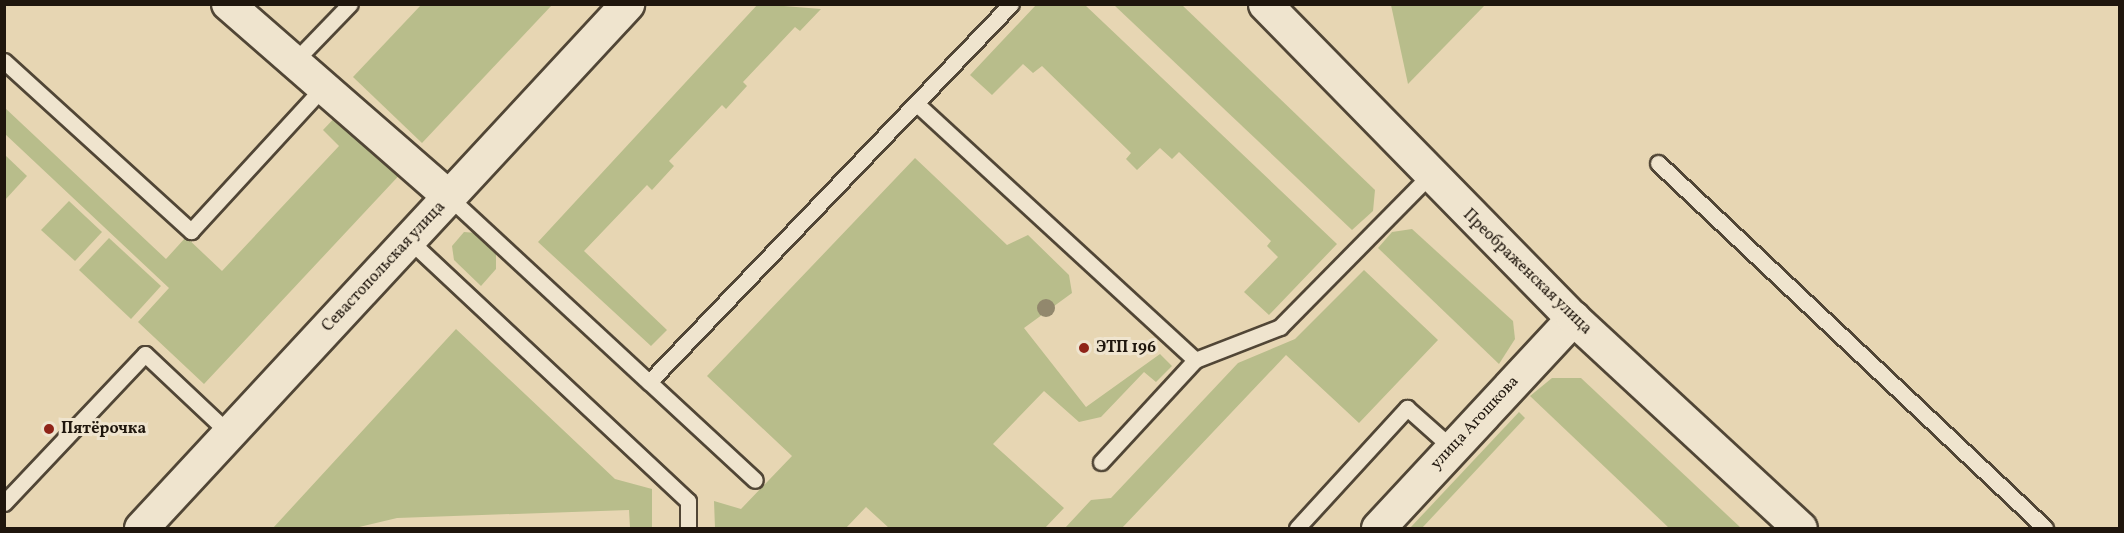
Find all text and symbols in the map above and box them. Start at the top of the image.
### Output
street label: Севастопольская улица [318,198,450,336]
street label: Преображенская улица [1458,205,1596,339]
place label: ЭТП 196 [1096,338,1156,358]
marker: ЭТП 196 [1077,341,1091,355]
street label: улица Агошкова [1427,372,1523,474]
place label: Пятёрочка [61,419,146,439]
marker: Пятёрочка [42,422,56,436]

